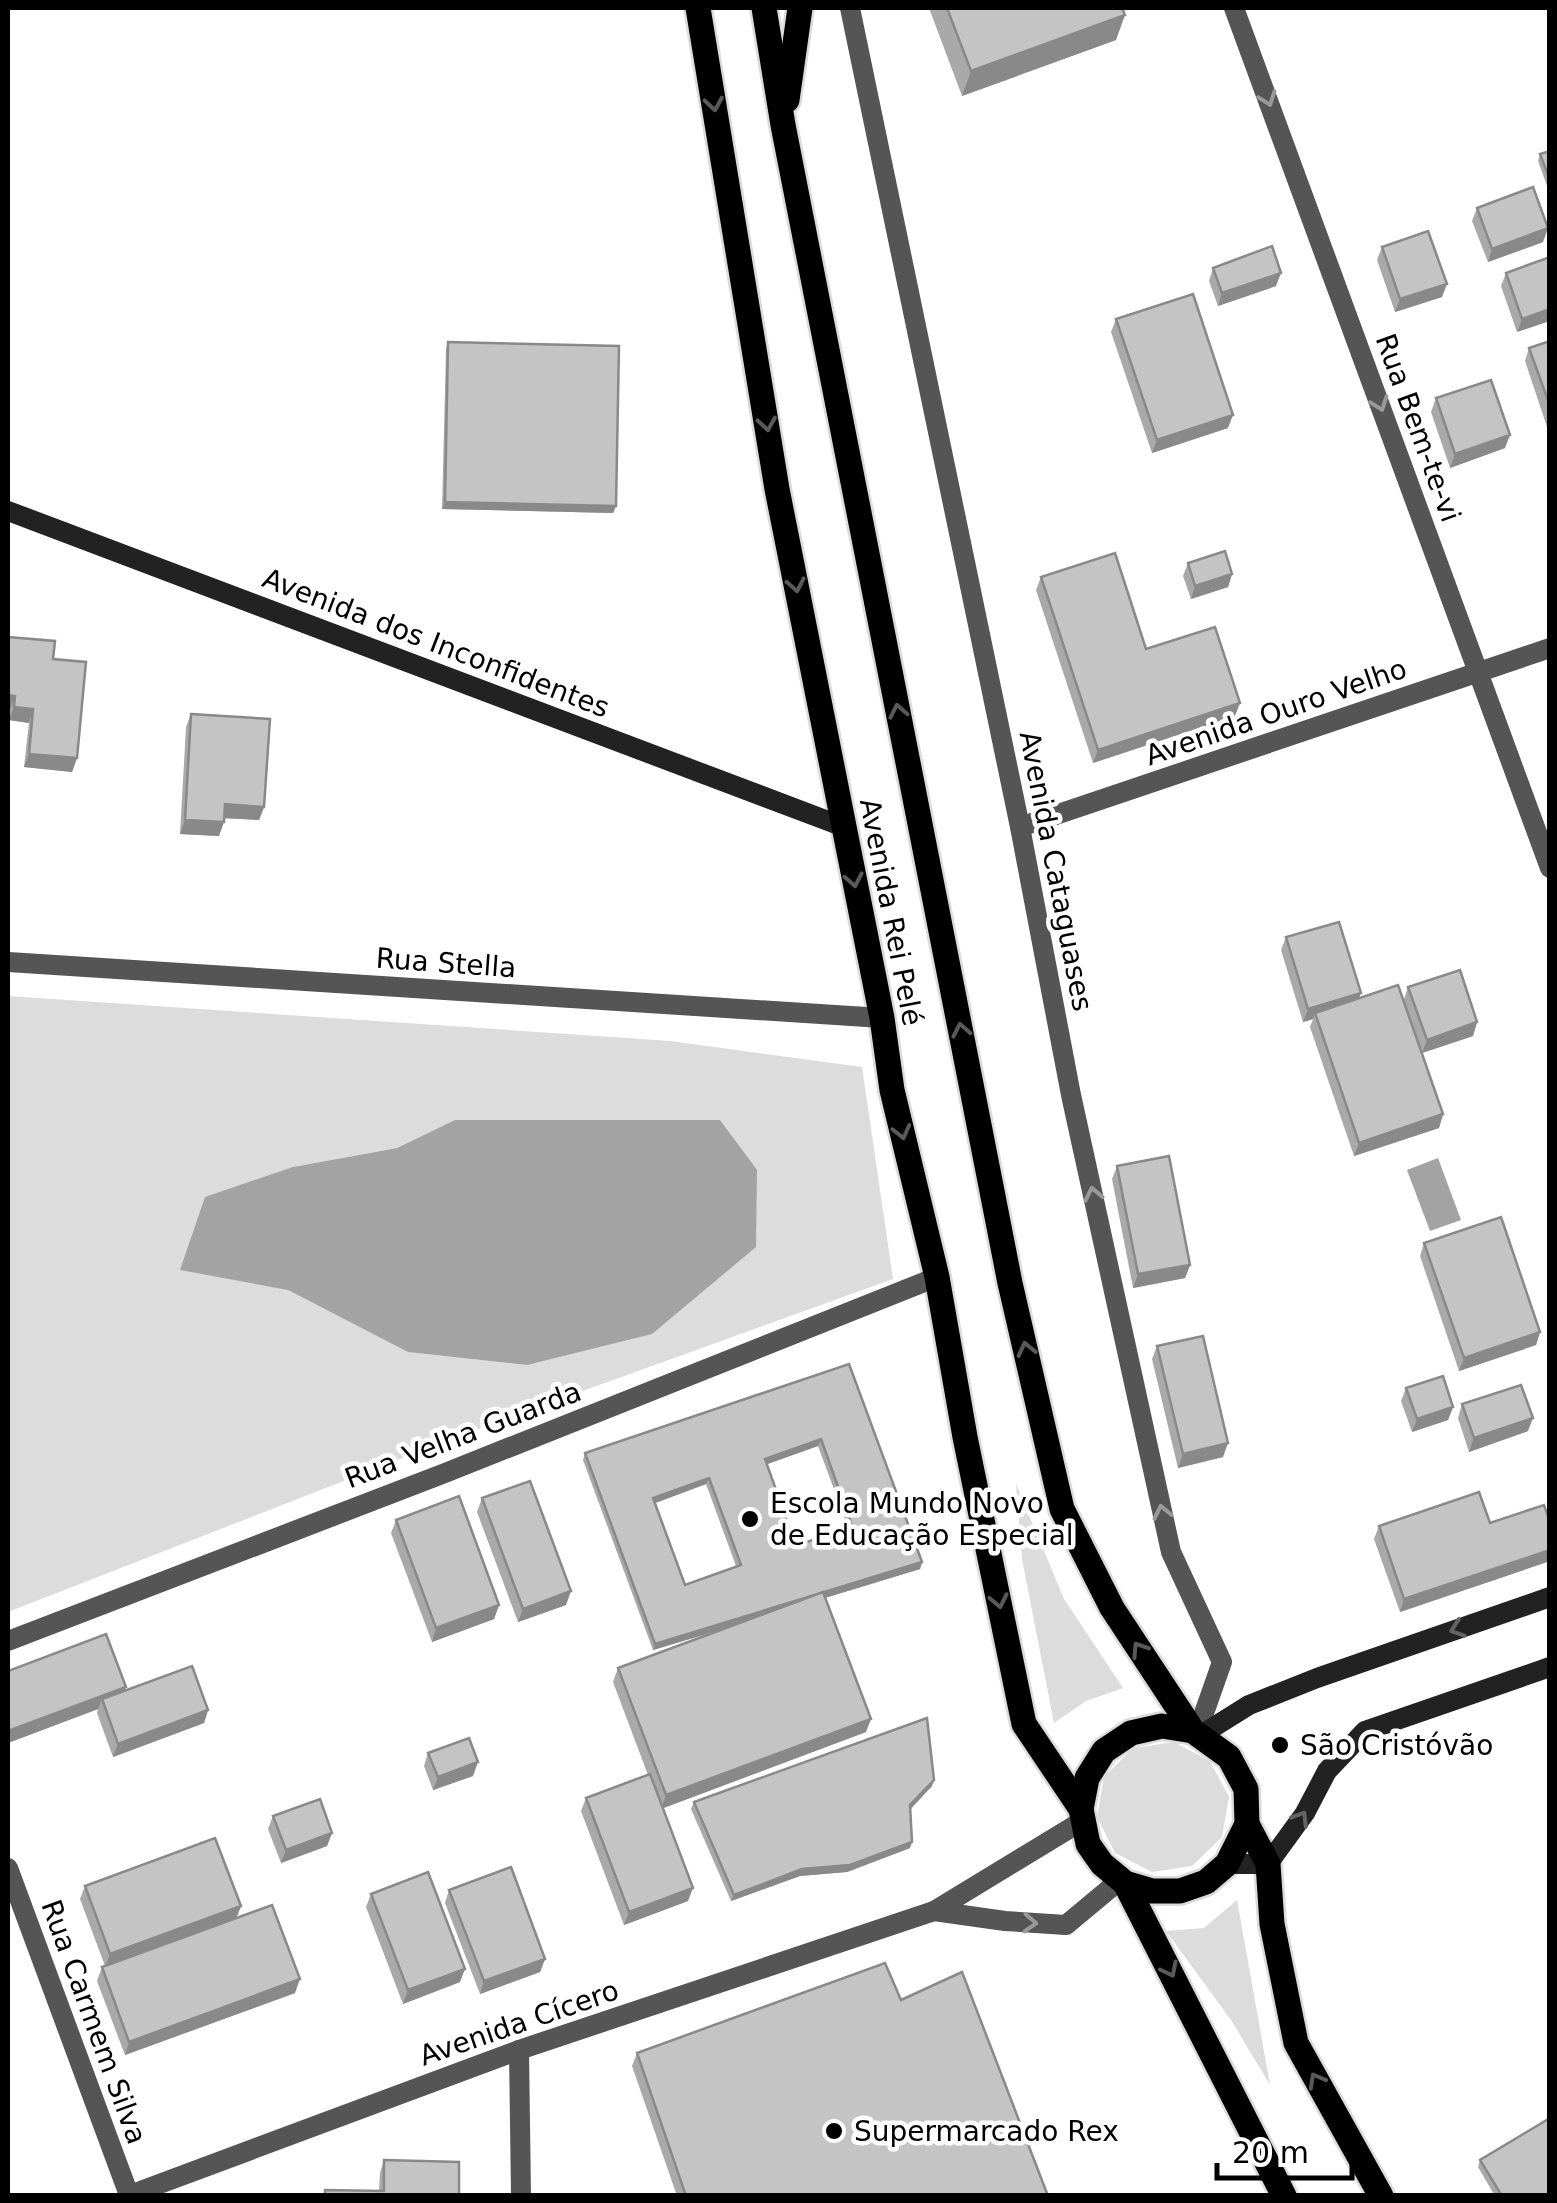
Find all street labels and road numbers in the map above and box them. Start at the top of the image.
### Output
street label: Rua Bem-te-vi [1369,329,1467,527]
street label: Avenida dos Inconfidentes [258,562,614,724]
street label: Avenida Ouro Velho [1141,652,1411,772]
street label: Avenida Cataguases [1013,728,1099,1014]
street label: Avenida Rei Pelé [853,796,929,1028]
street label: Rua Stella [375,942,517,984]
street label: Rua Velha Guarda [340,1375,586,1495]
street label: Rua Carmem Silva [34,1895,154,2149]
street label: Avenida Cícero [415,1973,623,2073]

